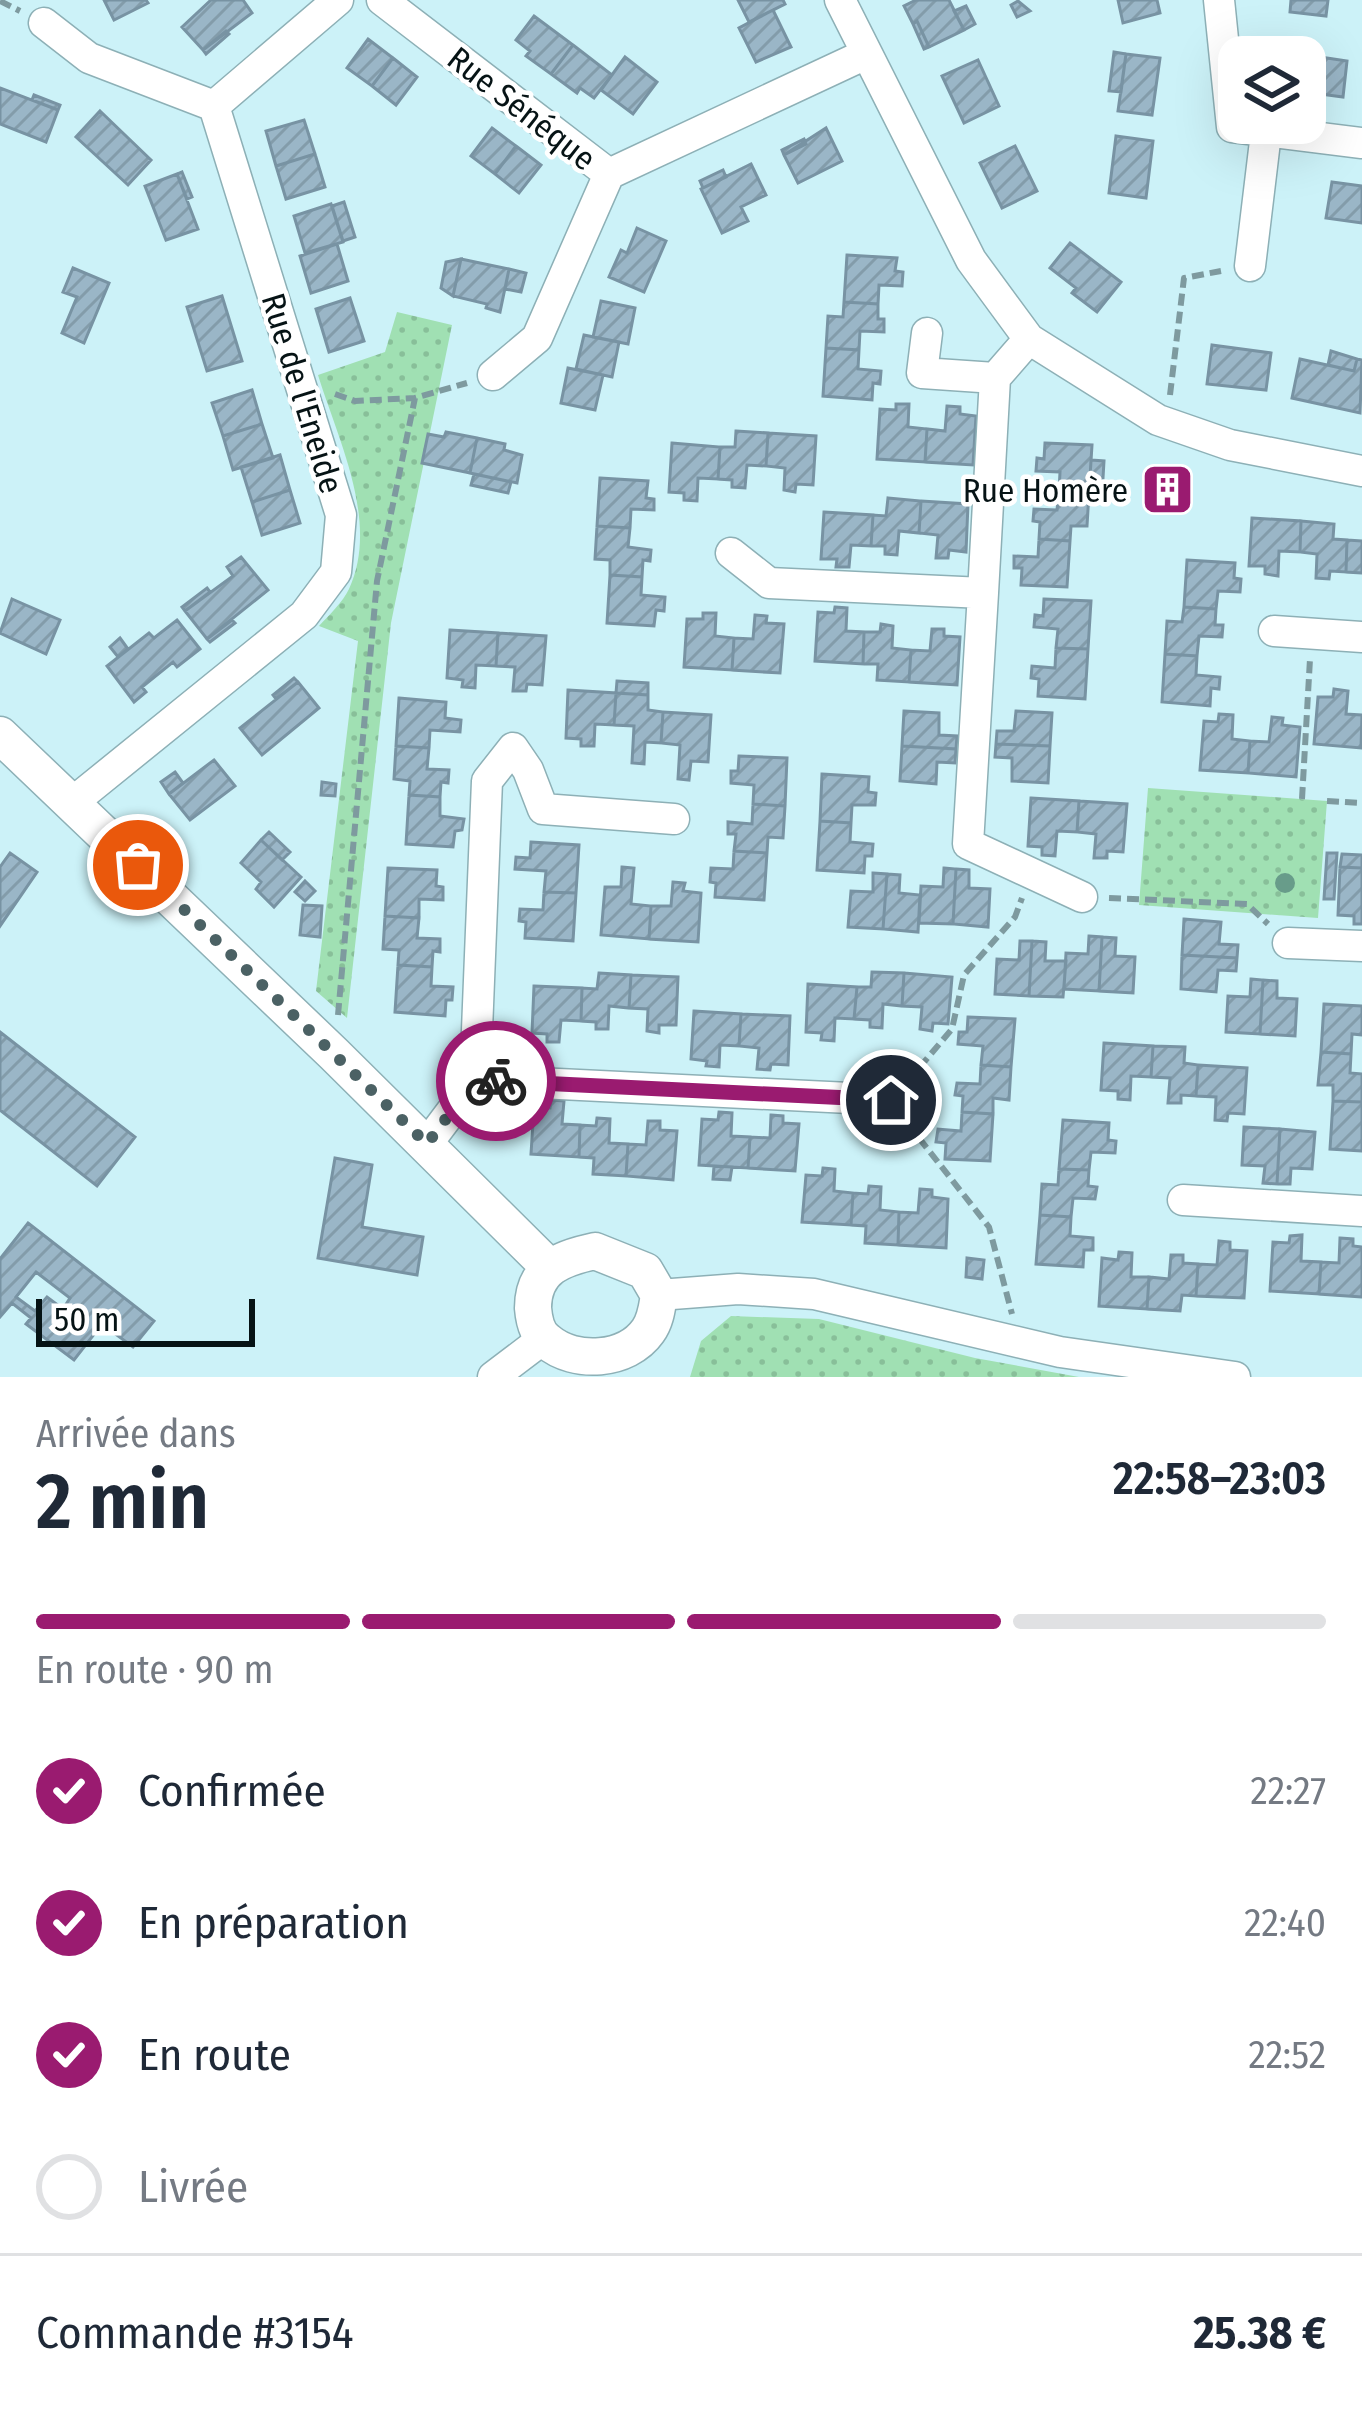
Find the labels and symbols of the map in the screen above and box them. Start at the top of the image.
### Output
street label: Rue Sénéque [439,39,603,179]
street label: Rue de l'Eneide [253,288,351,498]
building icon: Rue Homère [1139,462,1195,518]
place label: Rue Homère [963,471,1128,511]
pin [87,814,189,916]
courier [436,1021,556,1141]
pin [840,1049,942,1151]
scale bar [36,1293,255,1346]

